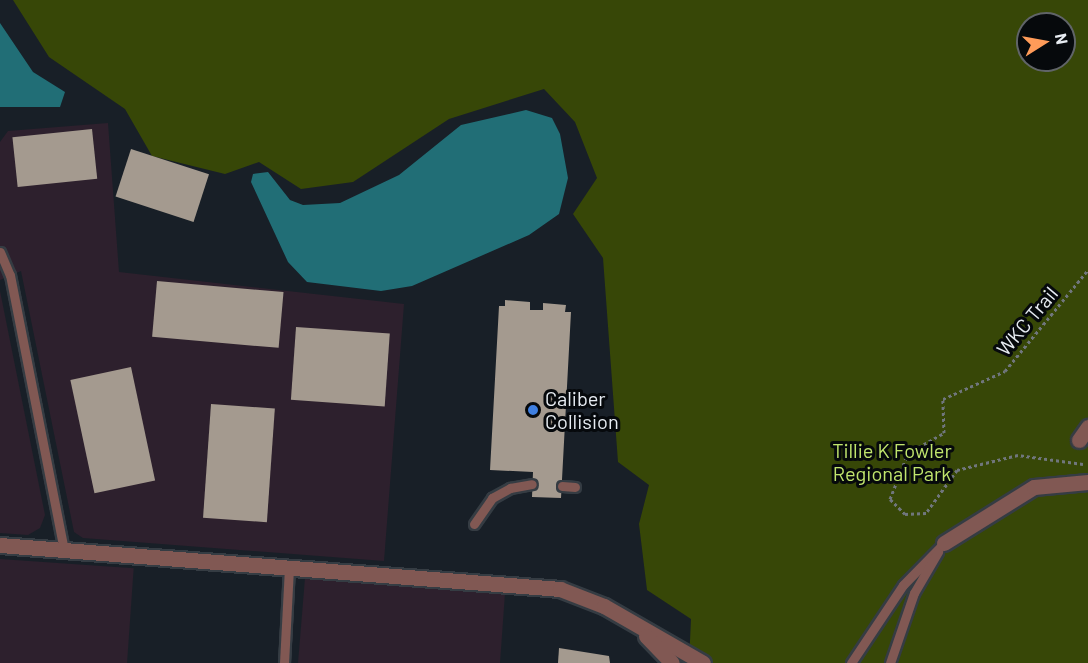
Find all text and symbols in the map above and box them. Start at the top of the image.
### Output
north arrow [1016,12,1076,72]
text: N [1052,32,1073,46]
street label: WKC Trail [991,282,1063,360]
place label: Caliber Collision [545,386,619,433]
marker: Caliber Collision [526,403,540,417]
park label: Tillie K Fowler Regional Park [832,438,952,485]

